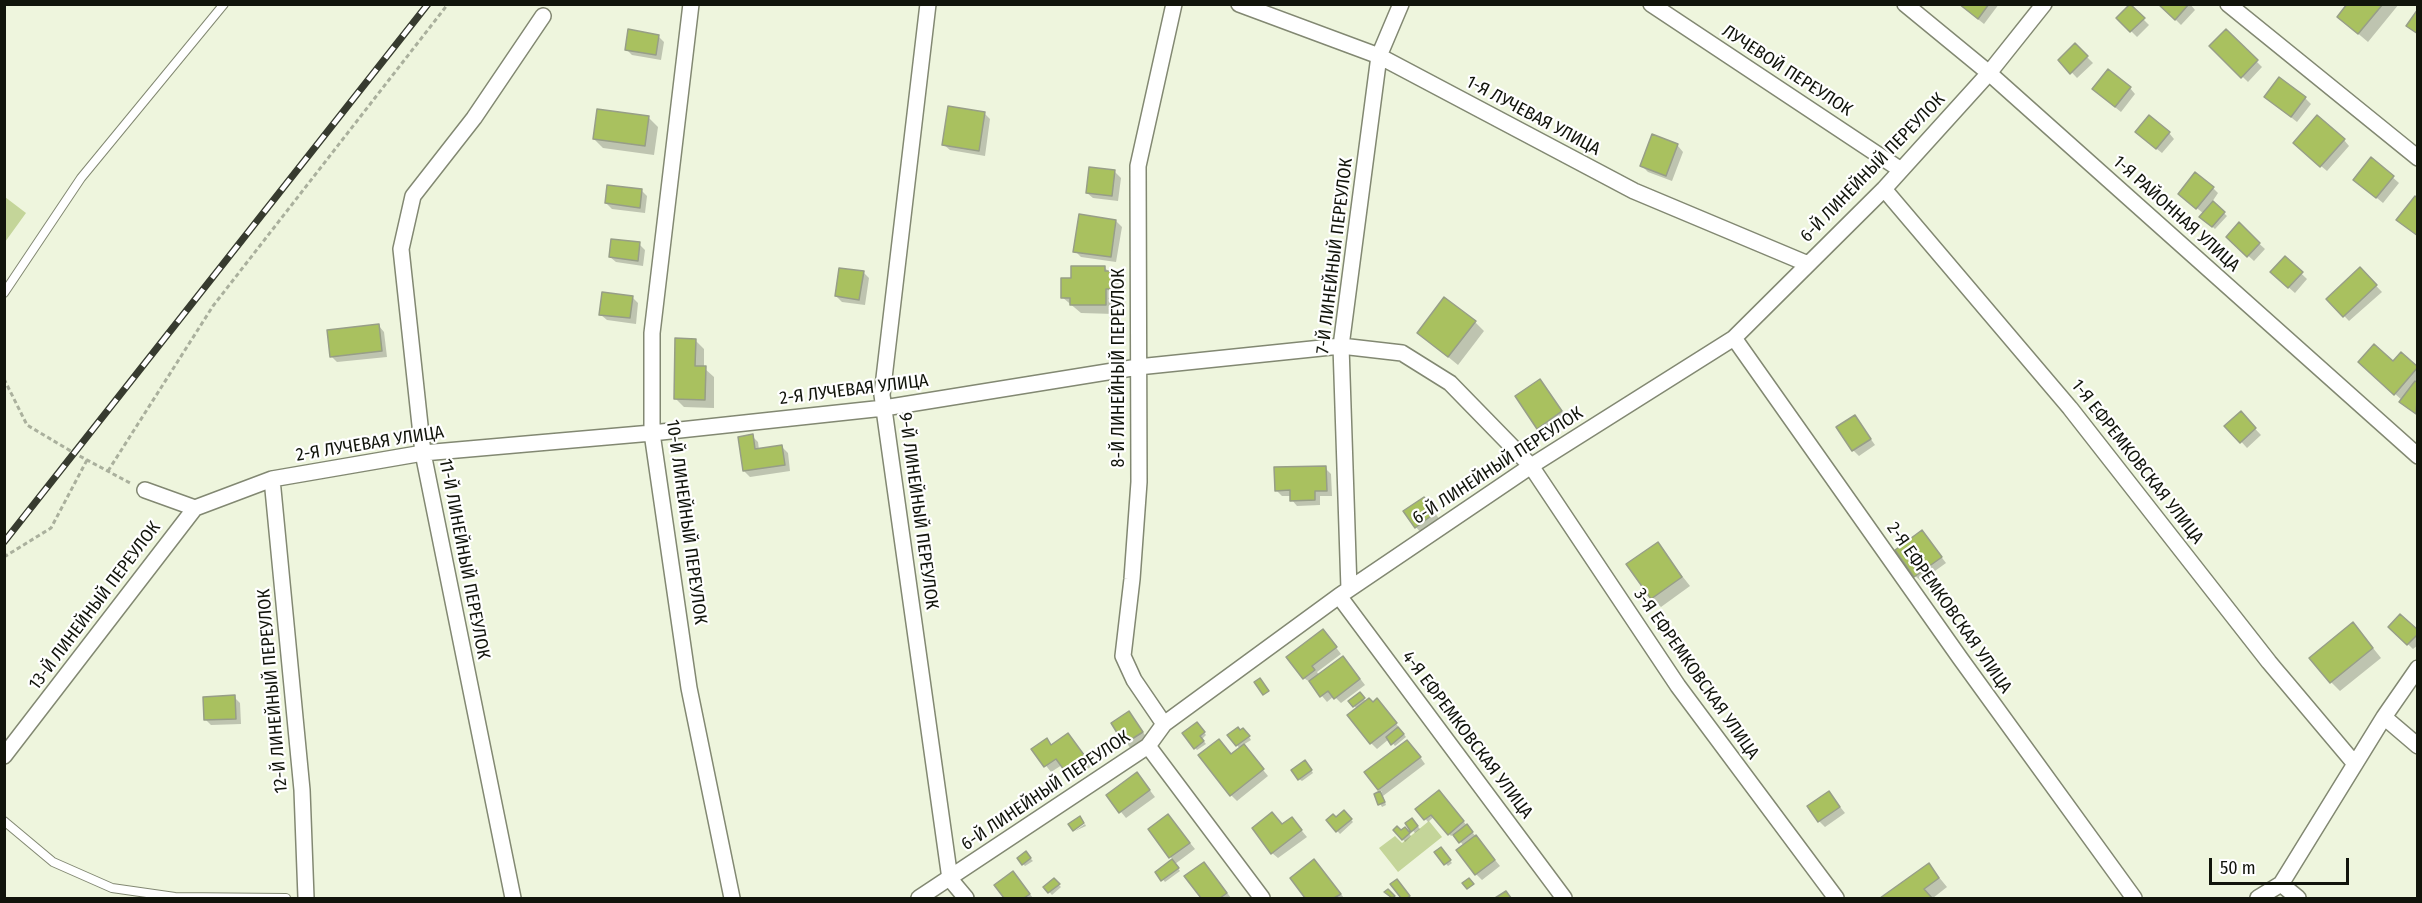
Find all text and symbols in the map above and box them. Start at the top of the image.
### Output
street label: ЛУЧЕВОЙ ПЕРЕУЛОК [1718,21,1856,121]
street label: 1-Я ЛУЧЕВАЯ УЛИЦА [1462,72,1604,160]
street label: 6-Й ЛИНЕЙНЫЙ ПЕРЕУЛОК [1796,89,1950,247]
street label: 1-Я РАЙОННАЯ УЛИЦА [2108,151,2244,277]
street label: 7-Й ЛИНЕЙНЫЙ ПЕРЕУЛОК [1312,157,1358,355]
street label: 8-Й ЛИНЕЙНЫЙ ПЕРЕУЛОК [1108,268,1130,468]
street label: 2-Я ЛУЧЕВАЯ УЛИЦА [778,370,930,410]
street label: 1-Я ЕФРЕМКОВСКАЯ УЛИЦА [2066,375,2208,549]
street label: 6-Й ЛИНЕЙНЫЙ ПЕРЕУЛОК [1409,403,1587,529]
street label: 9-Й ЛИНЕЙНЫЙ ПЕРЕУЛОК [893,411,943,611]
street label: 10-Й ЛИНЕЙНЫЙ ПЕРЕУЛОК [661,418,711,626]
street label: 2-Я ЛУЧЕВАЯ УЛИЦА [294,422,446,466]
street label: 11-Й ЛИНЕЙНЫЙ ПЕРЕУЛОК [434,457,494,661]
street label: 13-Й ЛИНЕЙНЫЙ ПЕРЕУЛОК [25,518,165,694]
street label: 2-Я ЕФРЕМКОВСКАЯ УЛИЦА [1882,518,2016,698]
street label: 3-Я ЕФРЕМКОВСКАЯ УЛИЦА [1629,584,1763,764]
street label: 12-Й ЛИНЕЙНЫЙ ПЕРЕУЛОК [253,588,293,794]
street label: 4-Я ЕФРЕМКОВСКАЯ УЛИЦА [1397,647,1537,823]
street label: 6-Й ЛИНЕЙНЫЙ ПЕРЕУЛОК [957,726,1135,856]
scale bar [2212,846,2352,884]
text: 50 m [2220,857,2256,879]

